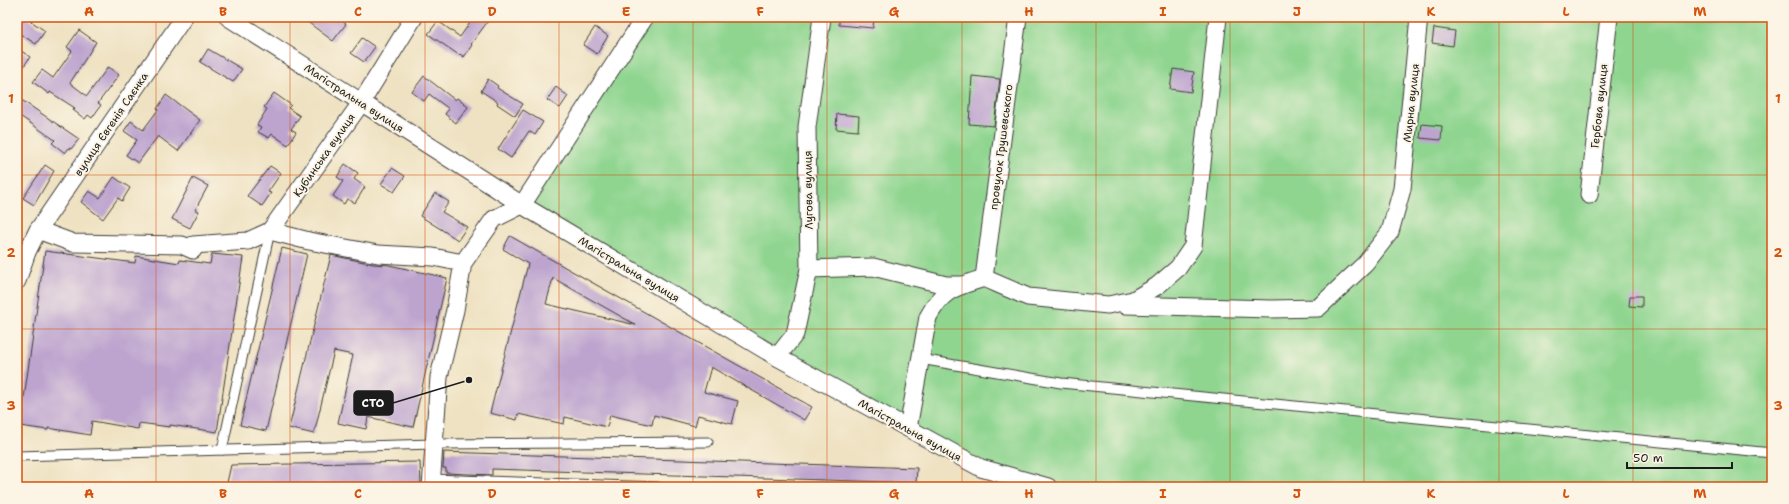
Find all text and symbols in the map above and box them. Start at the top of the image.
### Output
text: A [84,3,94,20]
text: B [219,3,227,20]
text: C [354,3,362,20]
text: D [487,3,497,20]
text: E [622,3,631,20]
text: F [756,3,764,20]
text: G [889,3,900,20]
text: H [1024,3,1034,20]
text: I [1159,3,1167,20]
text: J [1293,3,1301,20]
text: K [1427,3,1436,20]
text: L [1562,3,1570,20]
text: M [1693,3,1707,20]
street label: Магістральна вулиця [301,61,406,136]
street label: Мирна вулиця [1400,63,1423,143]
street label: Гербова вулиця [1588,63,1611,149]
street label: вулиця Євгенія Саєнка [71,69,152,179]
street label: провулок Грушевського [986,83,1017,211]
text: 1 [8,90,14,107]
text: 1 [1775,90,1781,107]
street label: Кубинська вулиця [290,111,359,200]
street label: Лугова вулиця [800,150,817,230]
street label: Магістральна вулиця [575,233,682,306]
text: 2 [6,244,16,261]
text: 2 [1773,244,1783,261]
callout: СТО [354,391,393,415]
text: СТО [362,395,385,411]
street label: Магістральна вулиця [855,396,964,465]
text: 3 [6,397,16,414]
text: 3 [1773,397,1783,414]
scale bar [1627,444,1732,470]
text: 50 m [1633,450,1663,466]
text: A [84,485,94,502]
text: B [219,485,227,502]
text: C [354,485,362,502]
text: D [487,485,497,502]
text: E [622,485,631,502]
text: F [756,485,764,502]
text: G [889,485,900,502]
text: H [1024,485,1034,502]
text: I [1159,485,1167,502]
text: J [1293,485,1301,502]
text: K [1427,485,1436,502]
text: L [1562,485,1570,502]
text: M [1693,485,1707,502]

